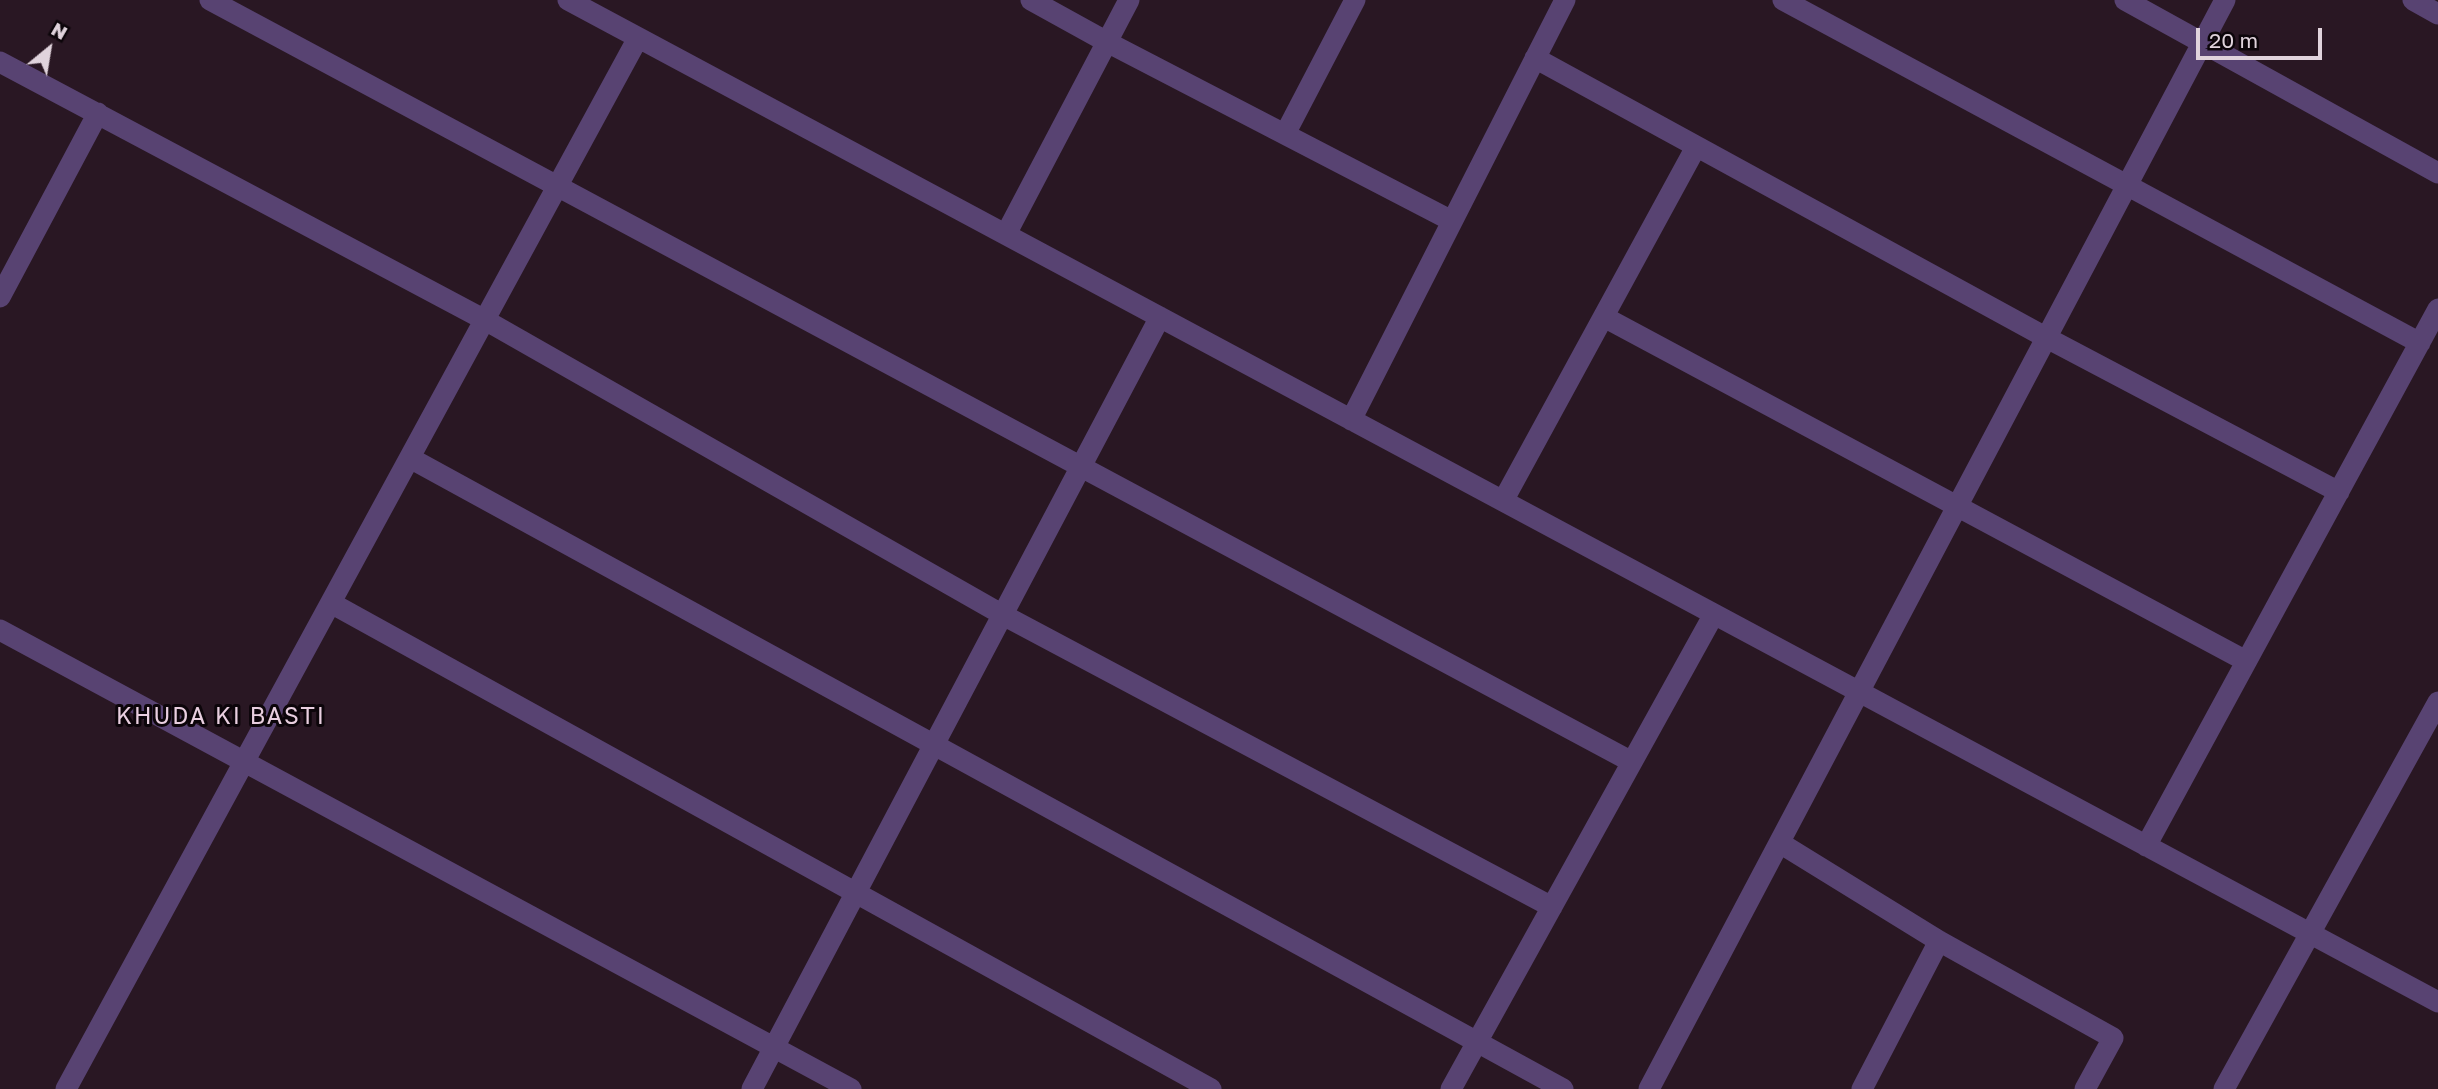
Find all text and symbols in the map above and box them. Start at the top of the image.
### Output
north arrow [14,14,84,84]
scale bar [2200,14,2326,58]
text: N [48,17,72,44]
text: 20 m [2209,27,2258,53]
district label: KHUDA KI BASTI [118,703,324,731]

